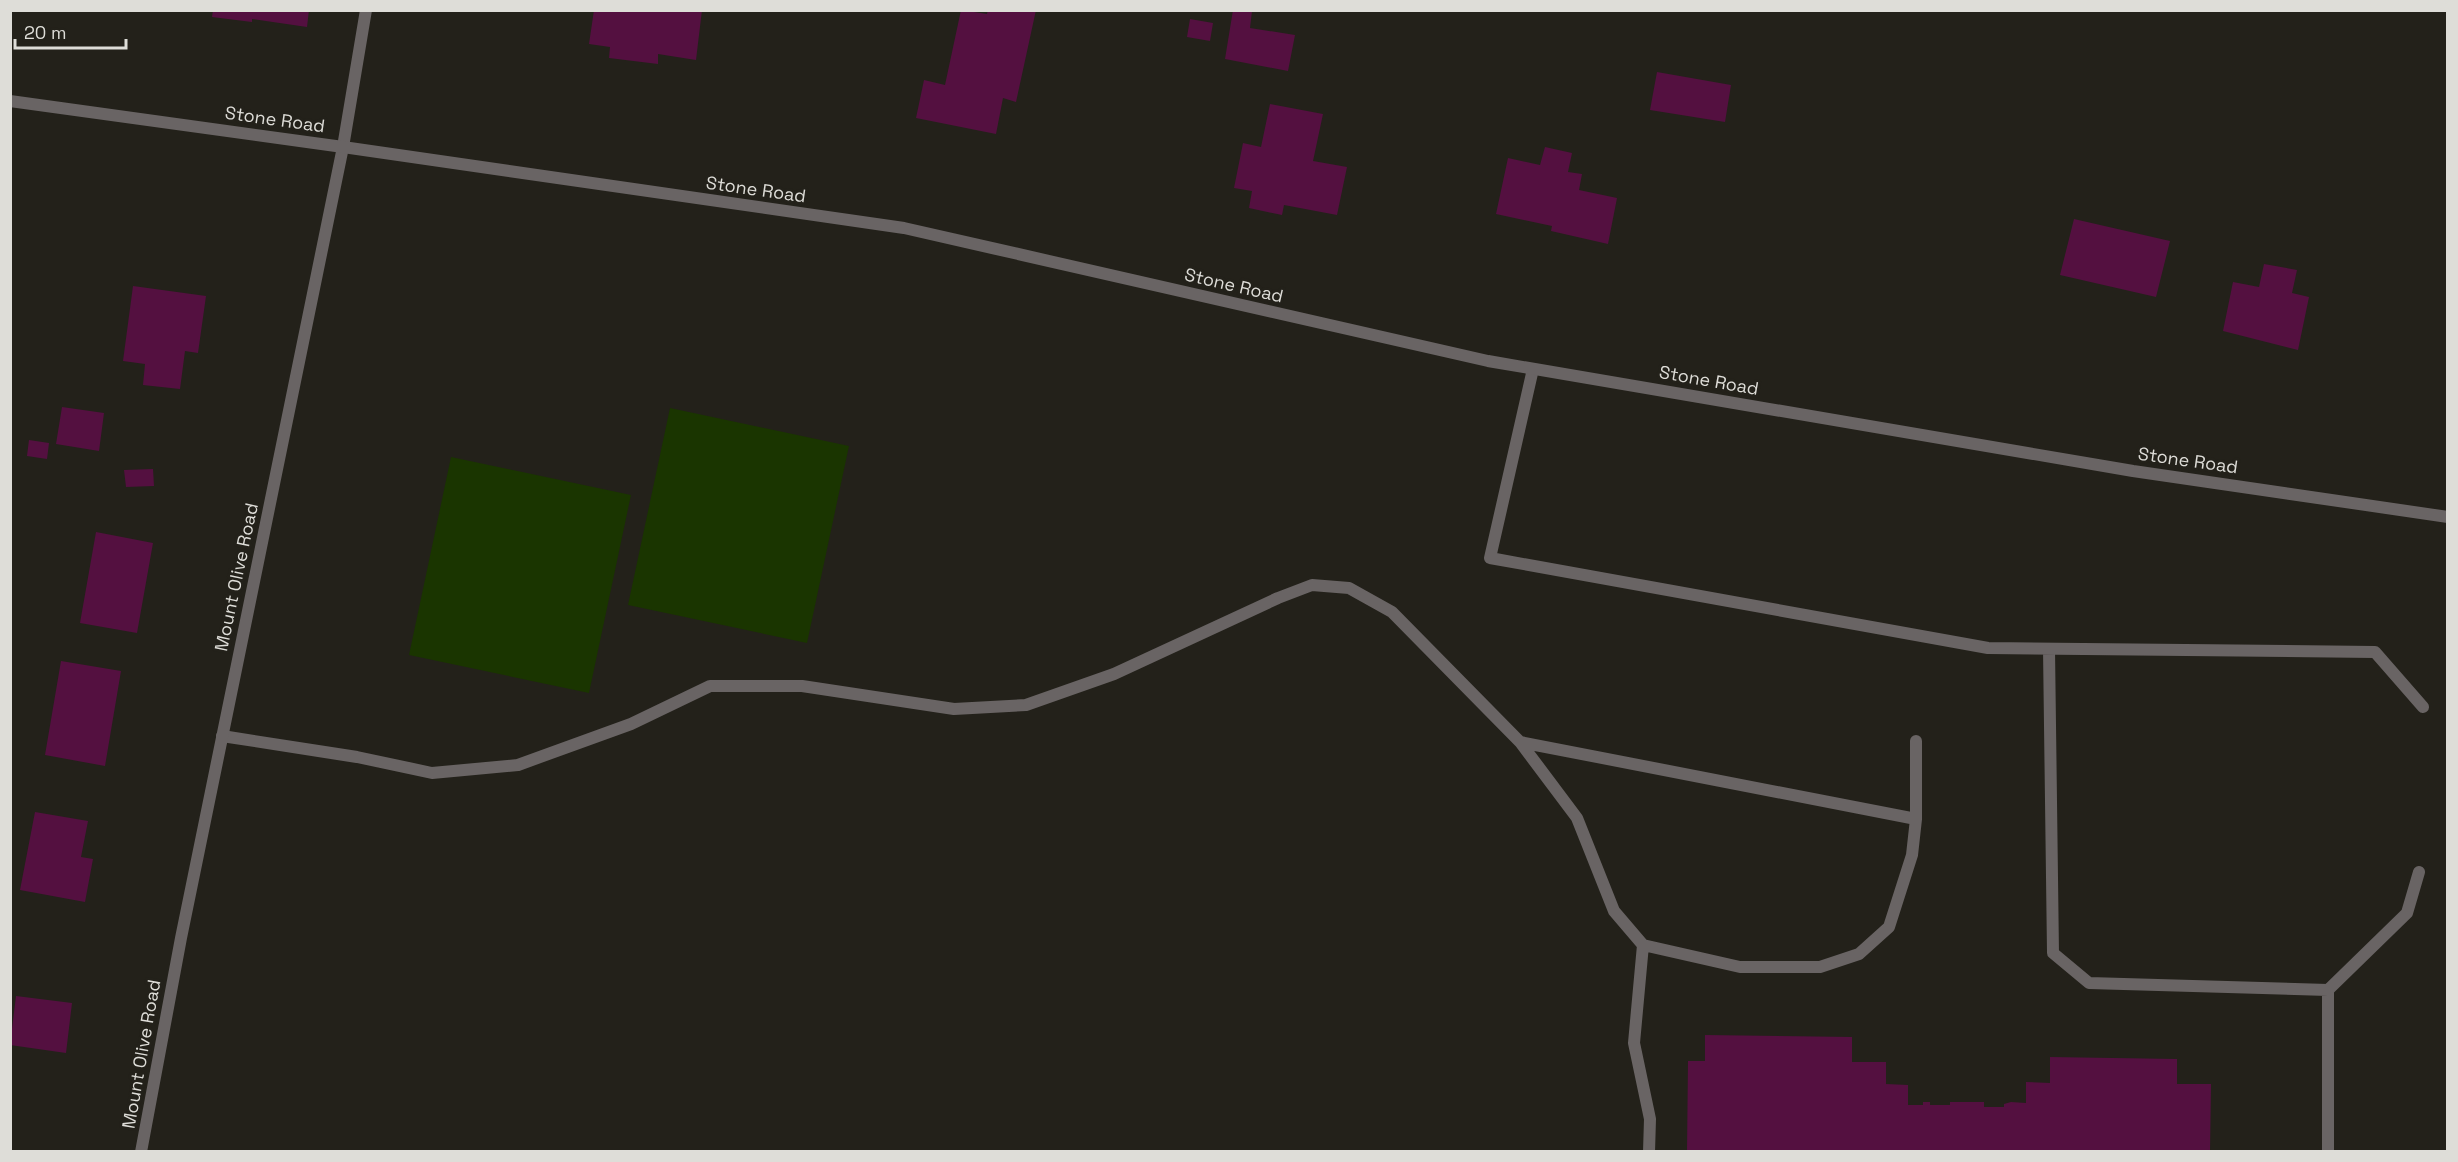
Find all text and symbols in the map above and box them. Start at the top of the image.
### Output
scale bar [15,12,126,50]
text: 20 m [24,21,67,44]
street label: Stone Road [224,101,326,137]
street label: Stone Road [705,171,807,207]
street label: Stone Road [1182,262,1286,308]
street label: Stone Road [1657,360,1761,400]
street label: Stone Road [2137,442,2239,478]
street label: Mount Olive Road [209,501,263,653]
street label: Mount Olive Road [117,978,165,1130]

